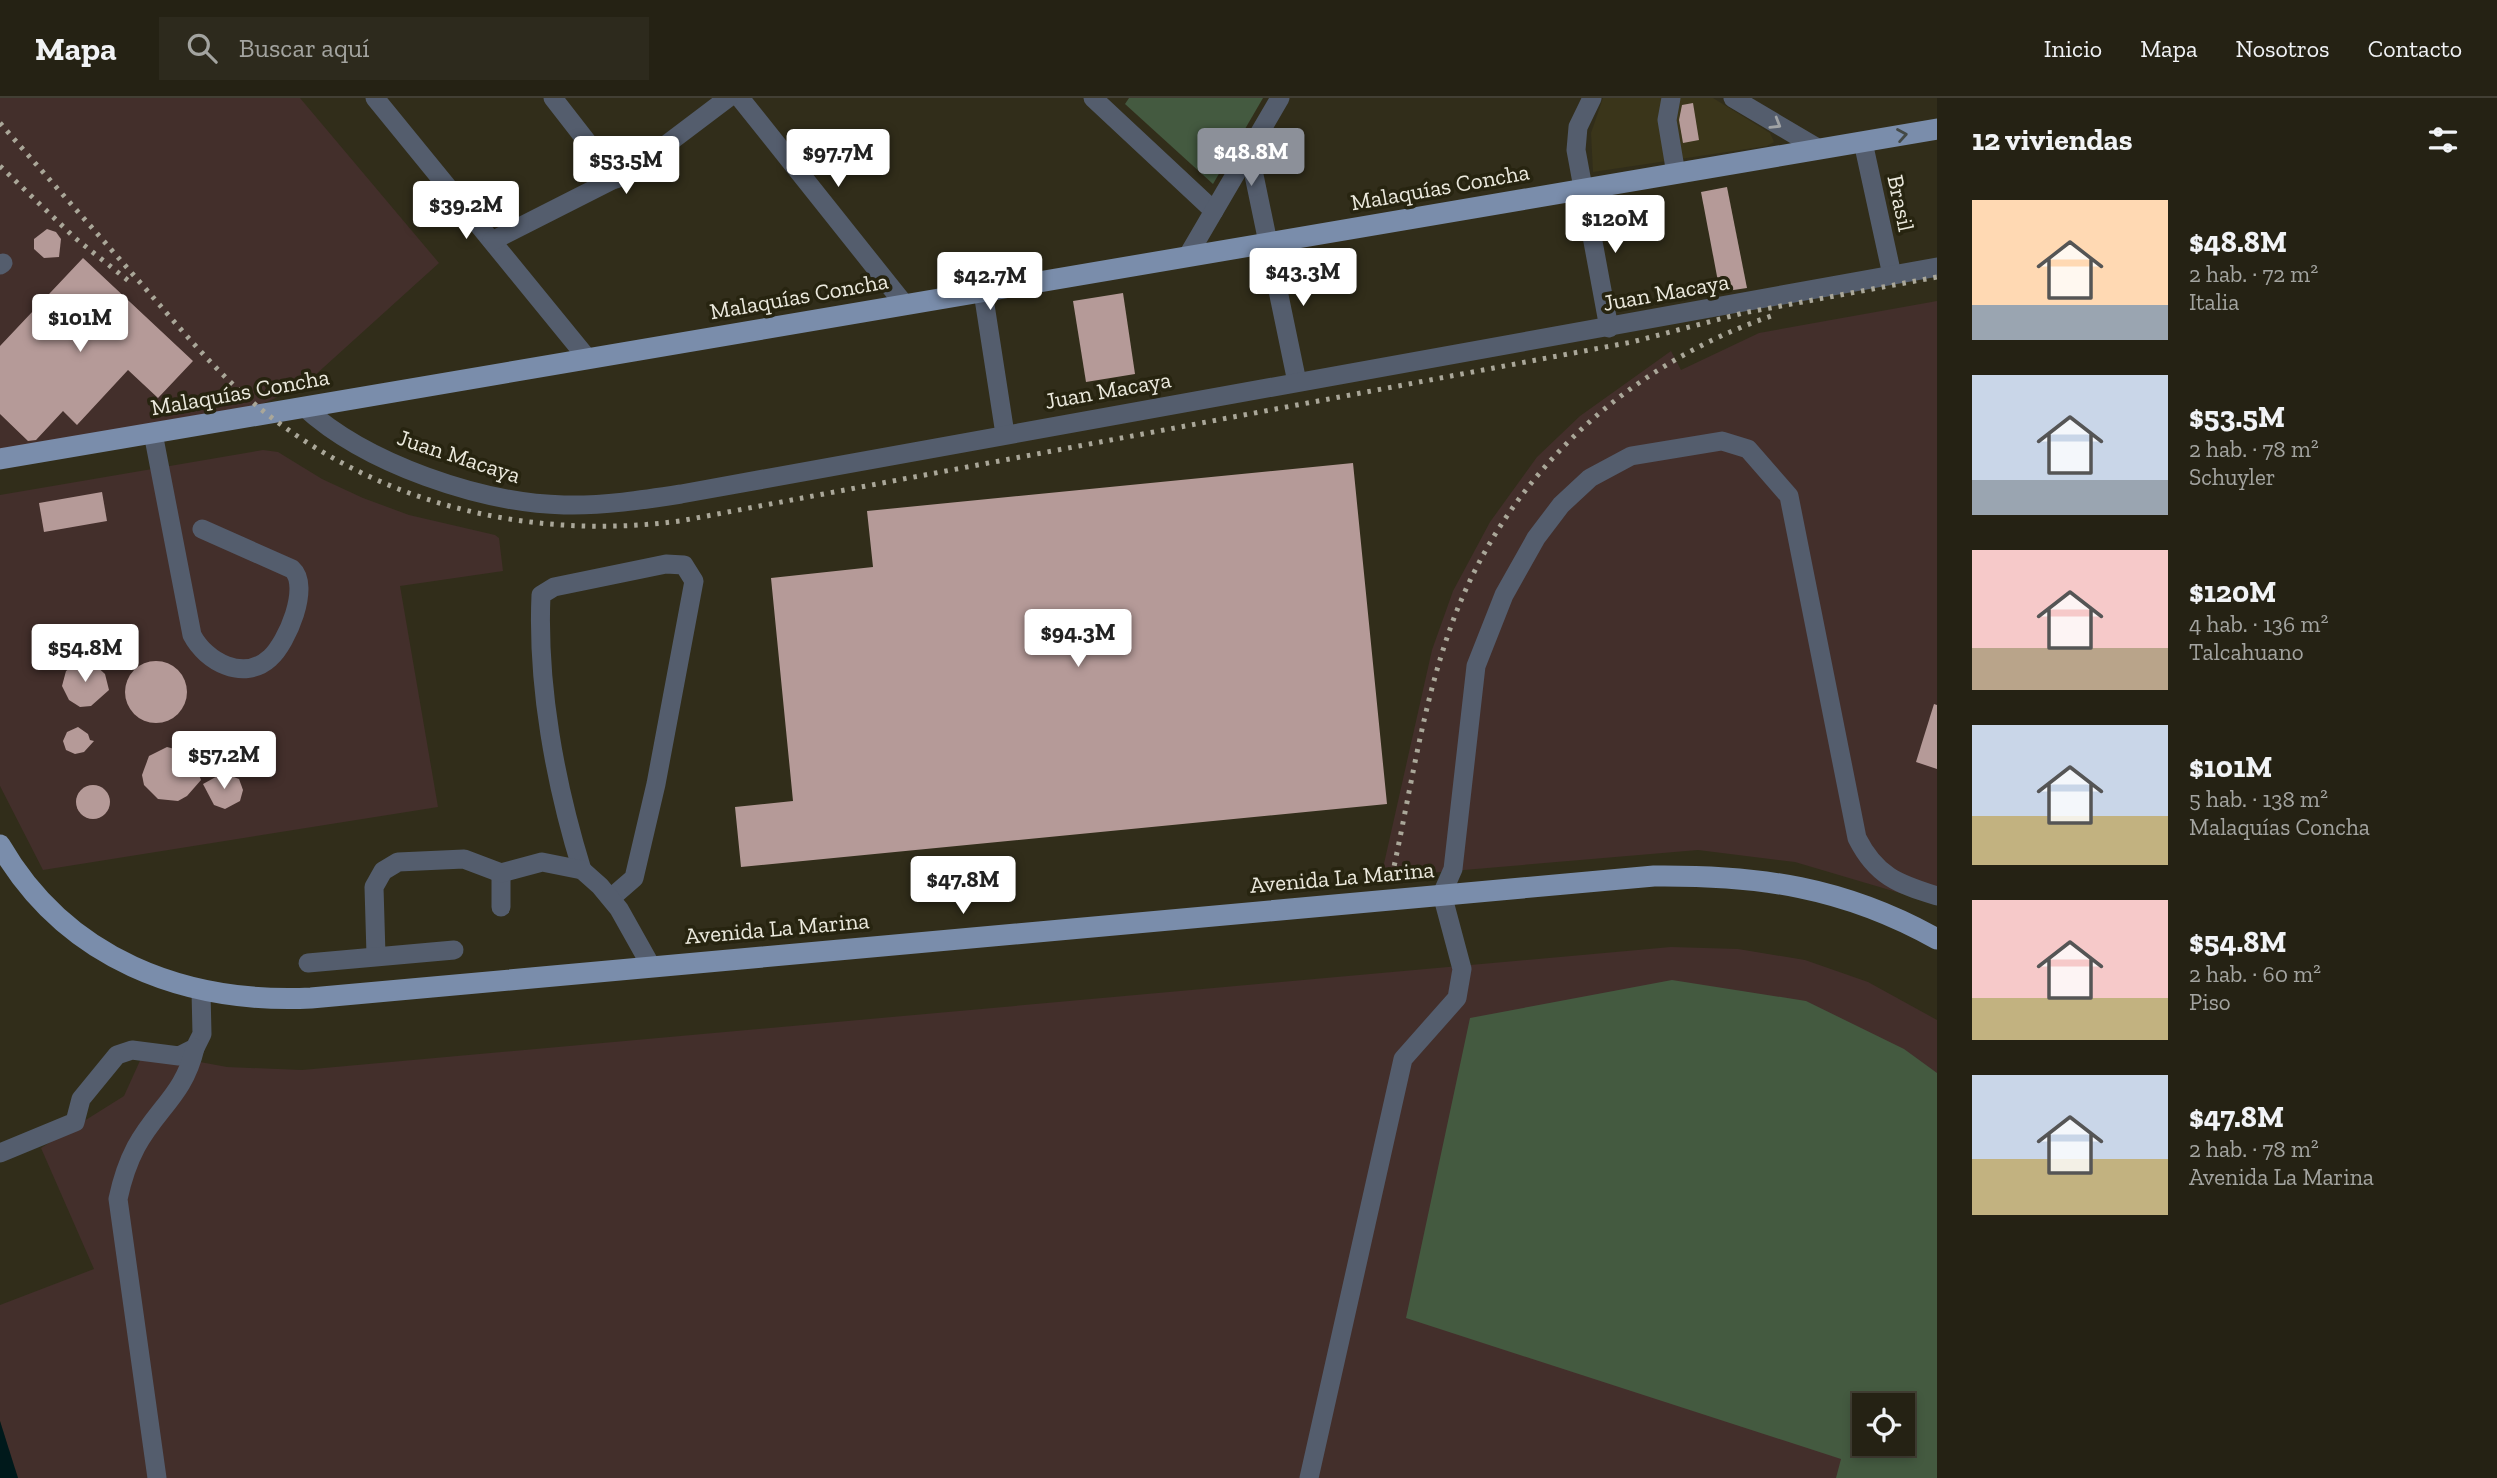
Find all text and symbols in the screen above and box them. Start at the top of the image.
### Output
search box [159,17,649,80]
text: Mapa [35,29,117,68]
icon: search [183,29,221,67]
text: Buscar aquí [239,32,370,64]
text: Inicio [2044,34,2102,63]
text: Mapa [2140,34,2197,63]
text: Nosotros [2235,34,2330,63]
text: Contacto [2368,34,2462,63]
one-way arrow [1769,115,1782,128]
icon: filters [2424,121,2462,159]
text: 12 viviendas [1972,122,2133,158]
one-way arrow [1896,128,1908,143]
pin: $48.8M [1194,129,1308,188]
pin: $97.7M [781,130,895,189]
pin: $53.5M [569,136,683,196]
text: $48.8M [1213,137,1289,165]
text: $97.7M [803,138,873,166]
text: $53.5M [589,145,663,173]
street label: Malaquías Concha [1349,158,1531,216]
street label: Brasil [1881,172,1921,234]
pin: $39.2M [409,181,523,241]
text: $39.2M [429,190,503,218]
pin: $120M [1566,195,1664,255]
text: $120M [1582,204,1648,232]
text: $48.8M [2189,224,2287,260]
icon: home [2028,228,2112,312]
pin: $43.3M [1246,248,1360,308]
pin: $42.7M [933,252,1047,312]
text: $43.3M [1266,257,1340,285]
text: 2 hab. · 72 m² [2189,260,2318,288]
text: $42.7M [953,261,1027,289]
street label: Malaquías Concha [708,267,890,325]
street label: Juan Macaya [1601,267,1731,317]
text: Italia [2189,288,2239,316]
pin: $101M [31,294,129,354]
text: $101M [48,303,112,331]
street label: Malaquías Concha [149,363,331,421]
street label: Juan Macaya [1043,365,1173,415]
text: $53.5M [2189,399,2285,435]
icon: home [2028,403,2112,487]
street label: Juan Macaya [394,423,524,489]
text: 2 hab. · 78 m² [2189,435,2319,463]
text: Schuyler [2189,463,2275,491]
text: $120M [2189,574,2276,610]
icon: home [2028,578,2112,662]
pin: $94.3M [1021,610,1135,669]
text: 4 hab. · 136 m² [2189,610,2328,638]
text: $94.3M [1041,618,1115,646]
pin: $54.8M [28,624,142,684]
text: $54.8M [48,633,122,661]
text: Talcahuano [2189,638,2303,666]
pin: $57.2M [167,732,281,791]
text: $57.2M [188,740,260,768]
text: $101M [2189,749,2272,785]
icon: home [2028,753,2112,837]
text: 5 hab. · 138 m² [2189,785,2328,813]
text: Malaquías Concha [2189,813,2370,841]
street label: Avenida La Marina [1249,855,1435,899]
pin: $47.8M [906,856,1020,916]
text: $47.8M [927,865,999,893]
street label: Avenida La Marina [684,906,870,950]
text: $54.8M [2189,924,2287,960]
icon: home [2028,928,2112,1012]
text: 2 hab. · 60 m² [2189,960,2321,988]
text: Piso [2189,988,2231,1016]
text: $47.8M [2189,1099,2284,1135]
icon: home [2028,1103,2112,1187]
text: 2 hab. · 78 m² [2189,1135,2319,1163]
text: Avenida La Marina [2189,1163,2374,1191]
map controls [1852,1393,1915,1456]
button: locate [1852,1393,1915,1456]

